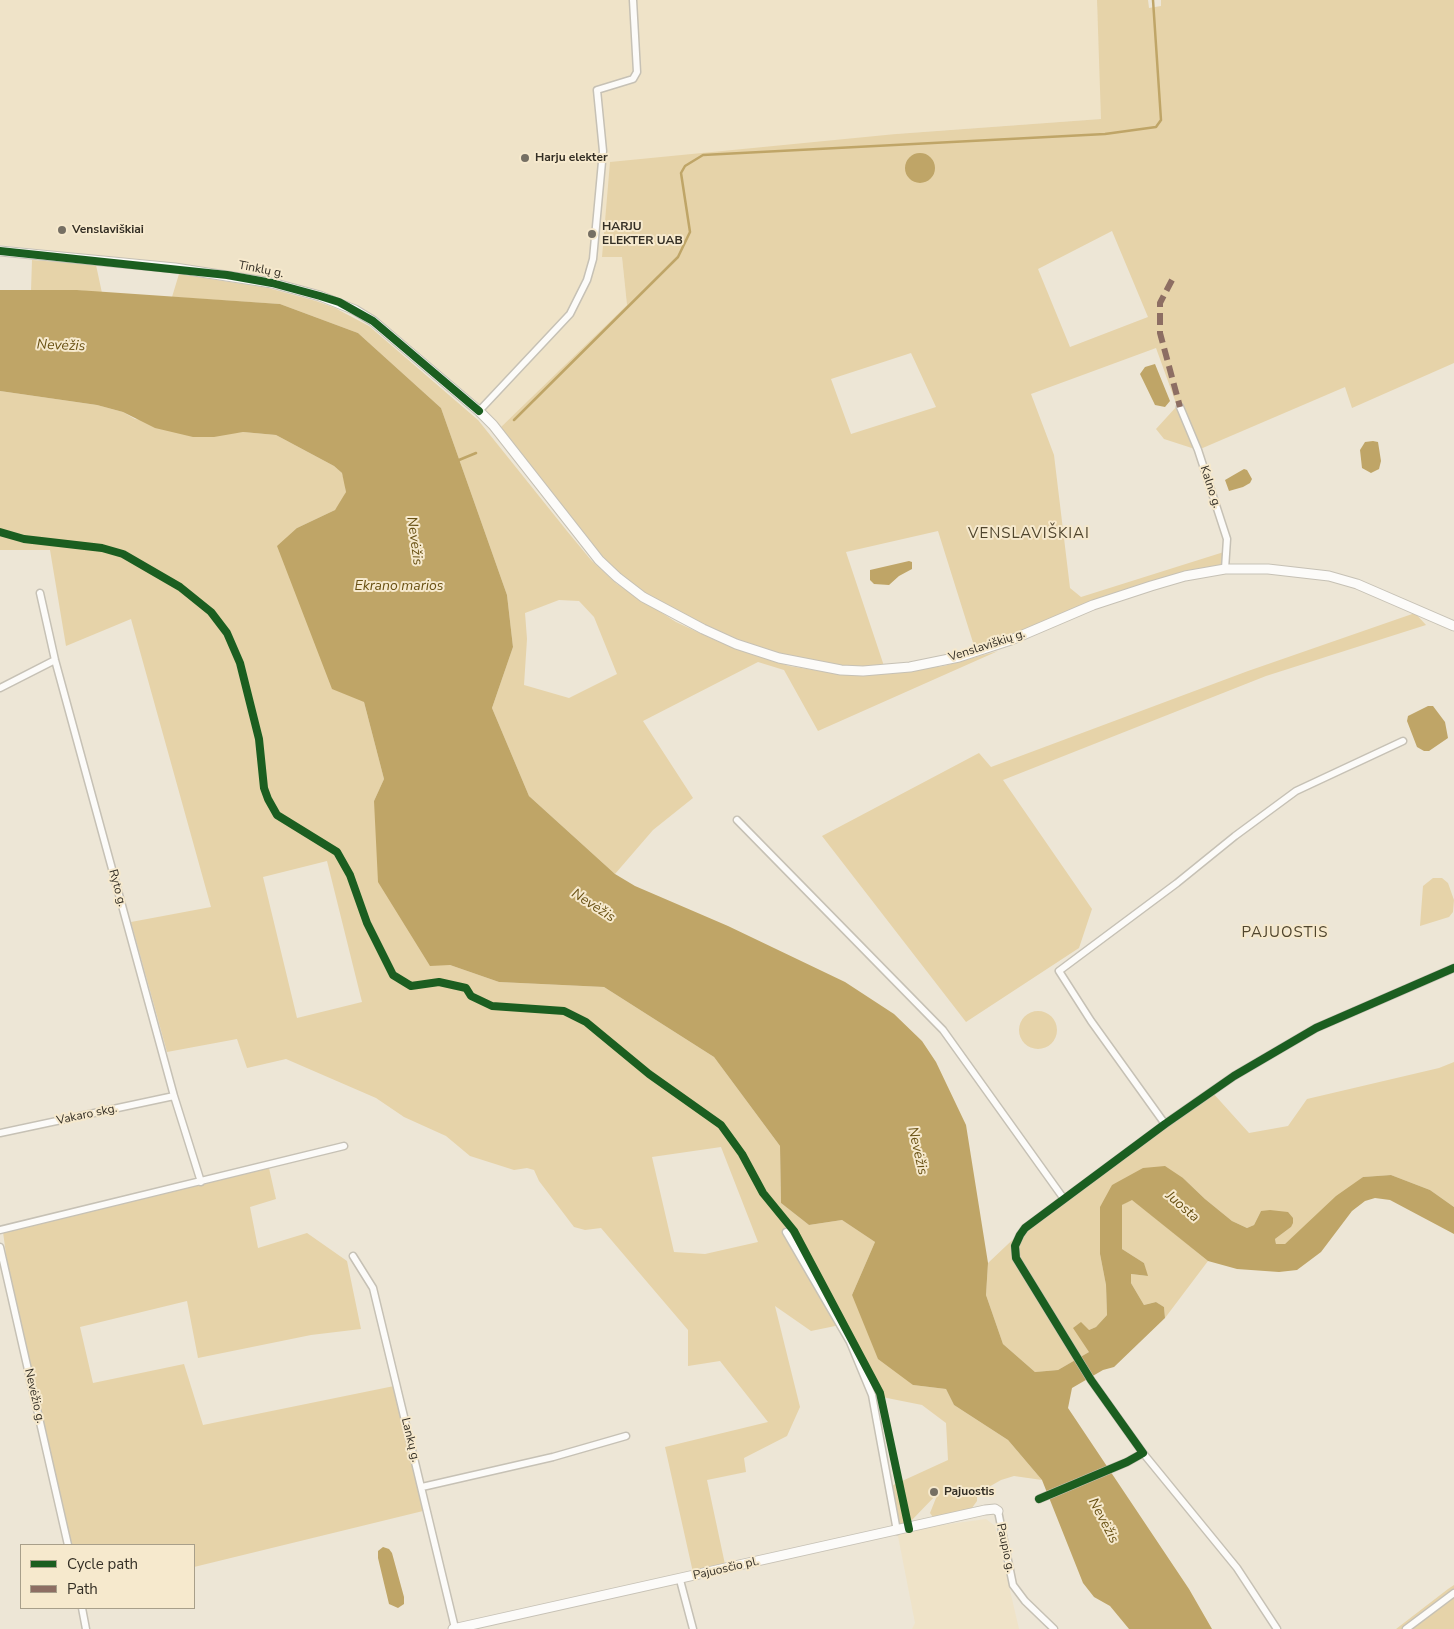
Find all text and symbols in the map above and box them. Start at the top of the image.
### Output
place label: Harju elekter [535,151,608,165]
marker: Harju elekter [519,152,531,164]
place label: HARJU ELEKTER UAB [602,220,683,248]
place label: Venslaviškiai [72,223,144,237]
marker: Venslaviškiai [56,224,68,236]
marker: HARJU ELEKTER UAB [586,228,598,240]
street label: Tinklų g. [237,259,285,281]
water label: Nevėžis [36,337,86,355]
street label: Kalno g. [1196,464,1224,510]
water label: Nevėžis [402,516,426,566]
district label: VENSLAVIŠKIAI [967,525,1091,543]
water label: Ekrano marios [354,579,444,595]
street label: Venslaviškių g. [947,627,1027,665]
street label: Ryto g. [105,868,129,908]
water label: Nevėžis [568,886,618,926]
district label: PAJUOSTIS [1240,924,1330,942]
street label: Vakaro skg. [55,1102,119,1128]
water label: Nevėžis [903,1125,931,1177]
water label: Juosta [1162,1188,1202,1226]
street label: Nevėžio g. [21,1367,47,1425]
street label: Lankų g. [398,1416,422,1464]
place label: Pajuostis [944,1485,994,1499]
marker: Pajuostis [928,1486,940,1498]
water label: Nevėžis [1084,1496,1122,1546]
street label: Paupio g. [993,1522,1017,1574]
legend [20,1544,195,1609]
text: Cycle path [67,1554,138,1574]
street label: Pajuosčio pl. [692,1554,760,1584]
text: Path [67,1579,98,1599]

